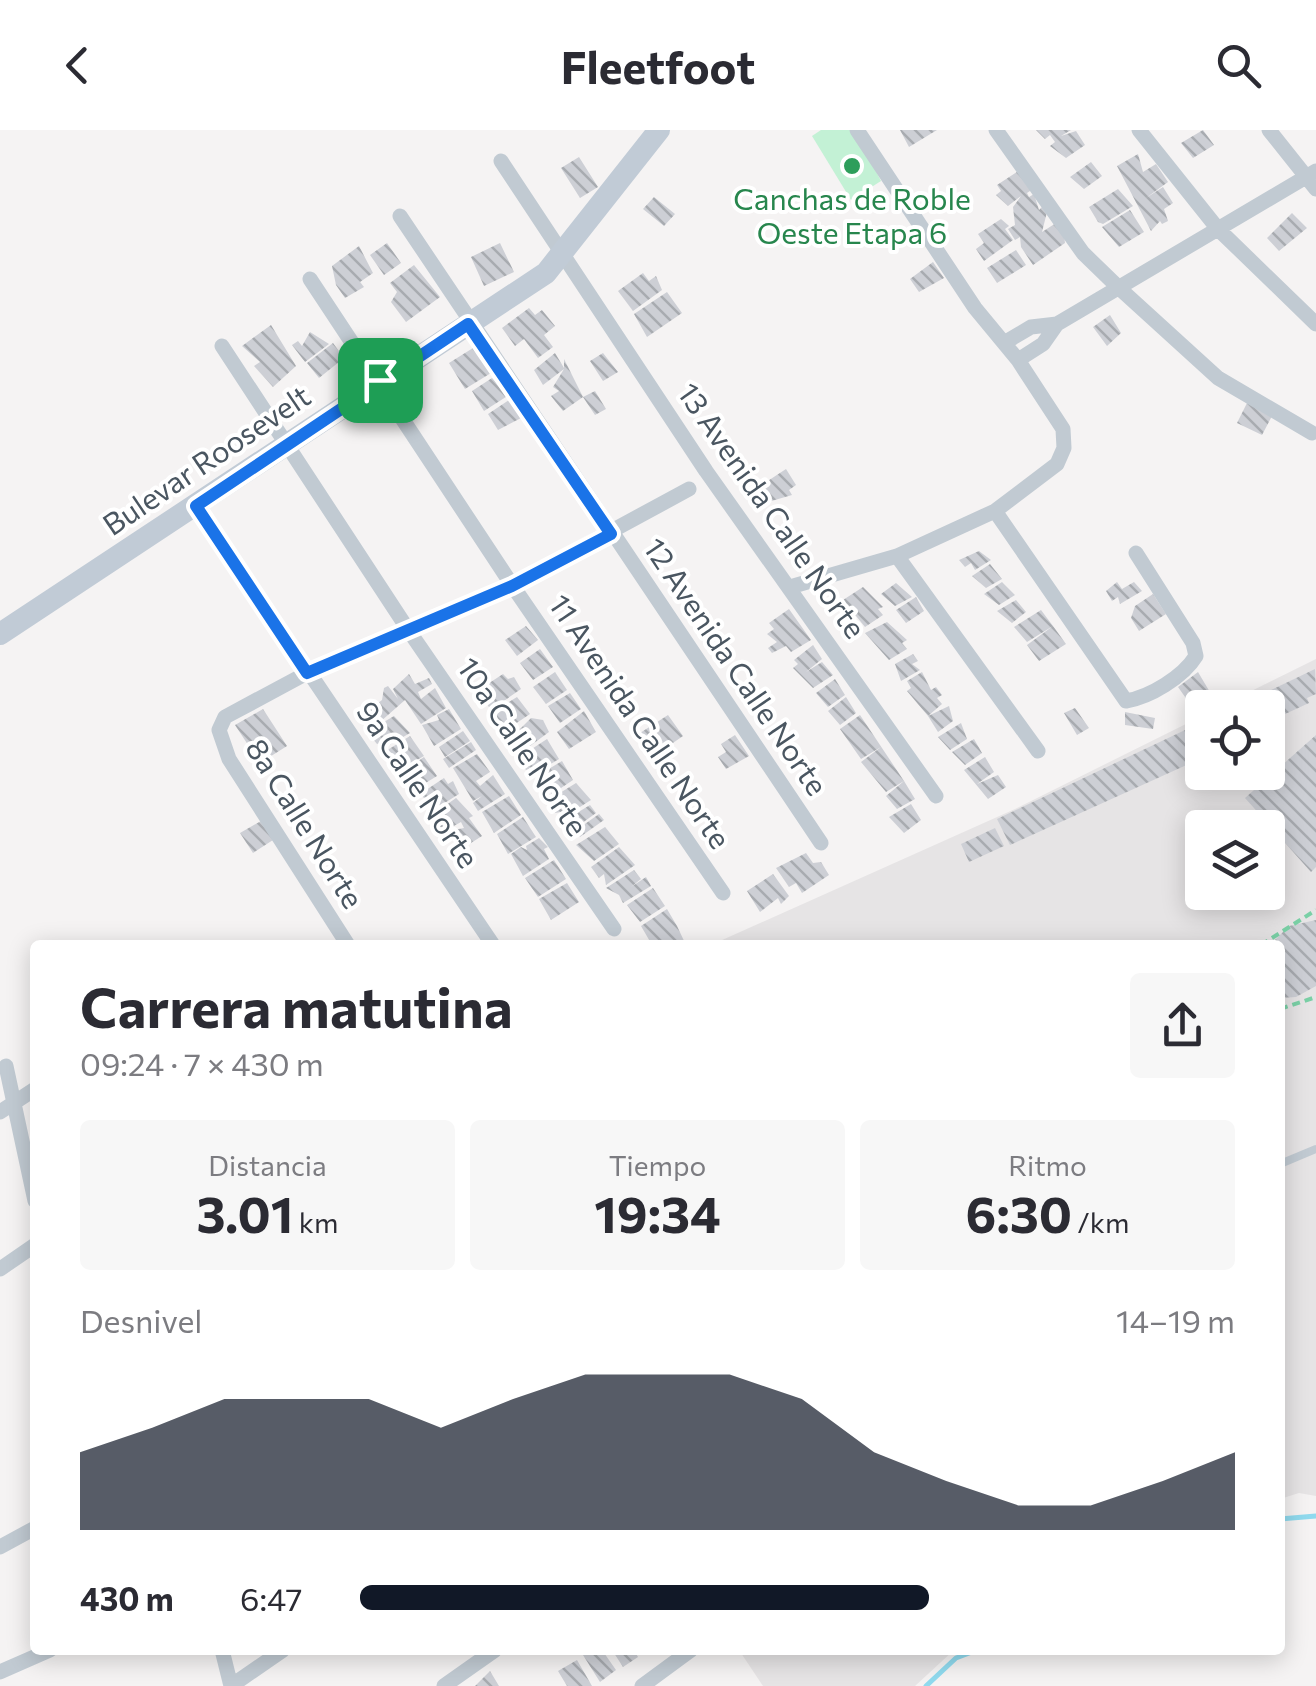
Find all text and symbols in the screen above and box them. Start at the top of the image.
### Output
icon: back [50,38,105,93]
text: Fleetfoot [561,38,755,93]
icon: search [1211,38,1266,93]
marker: Canchas de Roble Oeste Etapa 6 [841,155,863,177]
place label: Canchas de Roble Oeste Etapa 6 [733,179,971,250]
pin [338,338,423,423]
icon: arrive [353,353,408,408]
street label: 13 Avenida Calle Norte [671,375,875,644]
street label: Bulevar Roosevelt [95,376,316,542]
street label: 12 Avenida Calle Norte [637,530,837,801]
street label: 11 Avenida Calle Norte [542,586,740,855]
street label: 10a Calle Norte [451,649,597,842]
map controls [1185,690,1285,910]
button: locate [1185,690,1285,790]
street label: 9a Calle Norte [350,693,488,874]
street label: 8a Calle Norte [239,731,373,914]
button: layers [1185,810,1285,910]
text: Carrera matutina [80,972,513,1039]
button: share [1130,973,1235,1078]
text: 09:24 · 7 × 430 m [80,1043,324,1083]
text: Distancia [208,1148,327,1182]
text: Tiempo [609,1148,706,1182]
text: Ritmo [1008,1148,1087,1182]
text: 3.01 [197,1182,293,1243]
text: 19:34 [594,1182,721,1243]
text: 6:30 [966,1182,1072,1243]
text: km [293,1205,338,1239]
text: /km [1072,1205,1129,1239]
text: Desnivel [80,1300,202,1340]
text: 14–19 m [1116,1300,1235,1340]
text: 430 m [80,1578,174,1618]
text: 6:47 [240,1578,302,1618]

